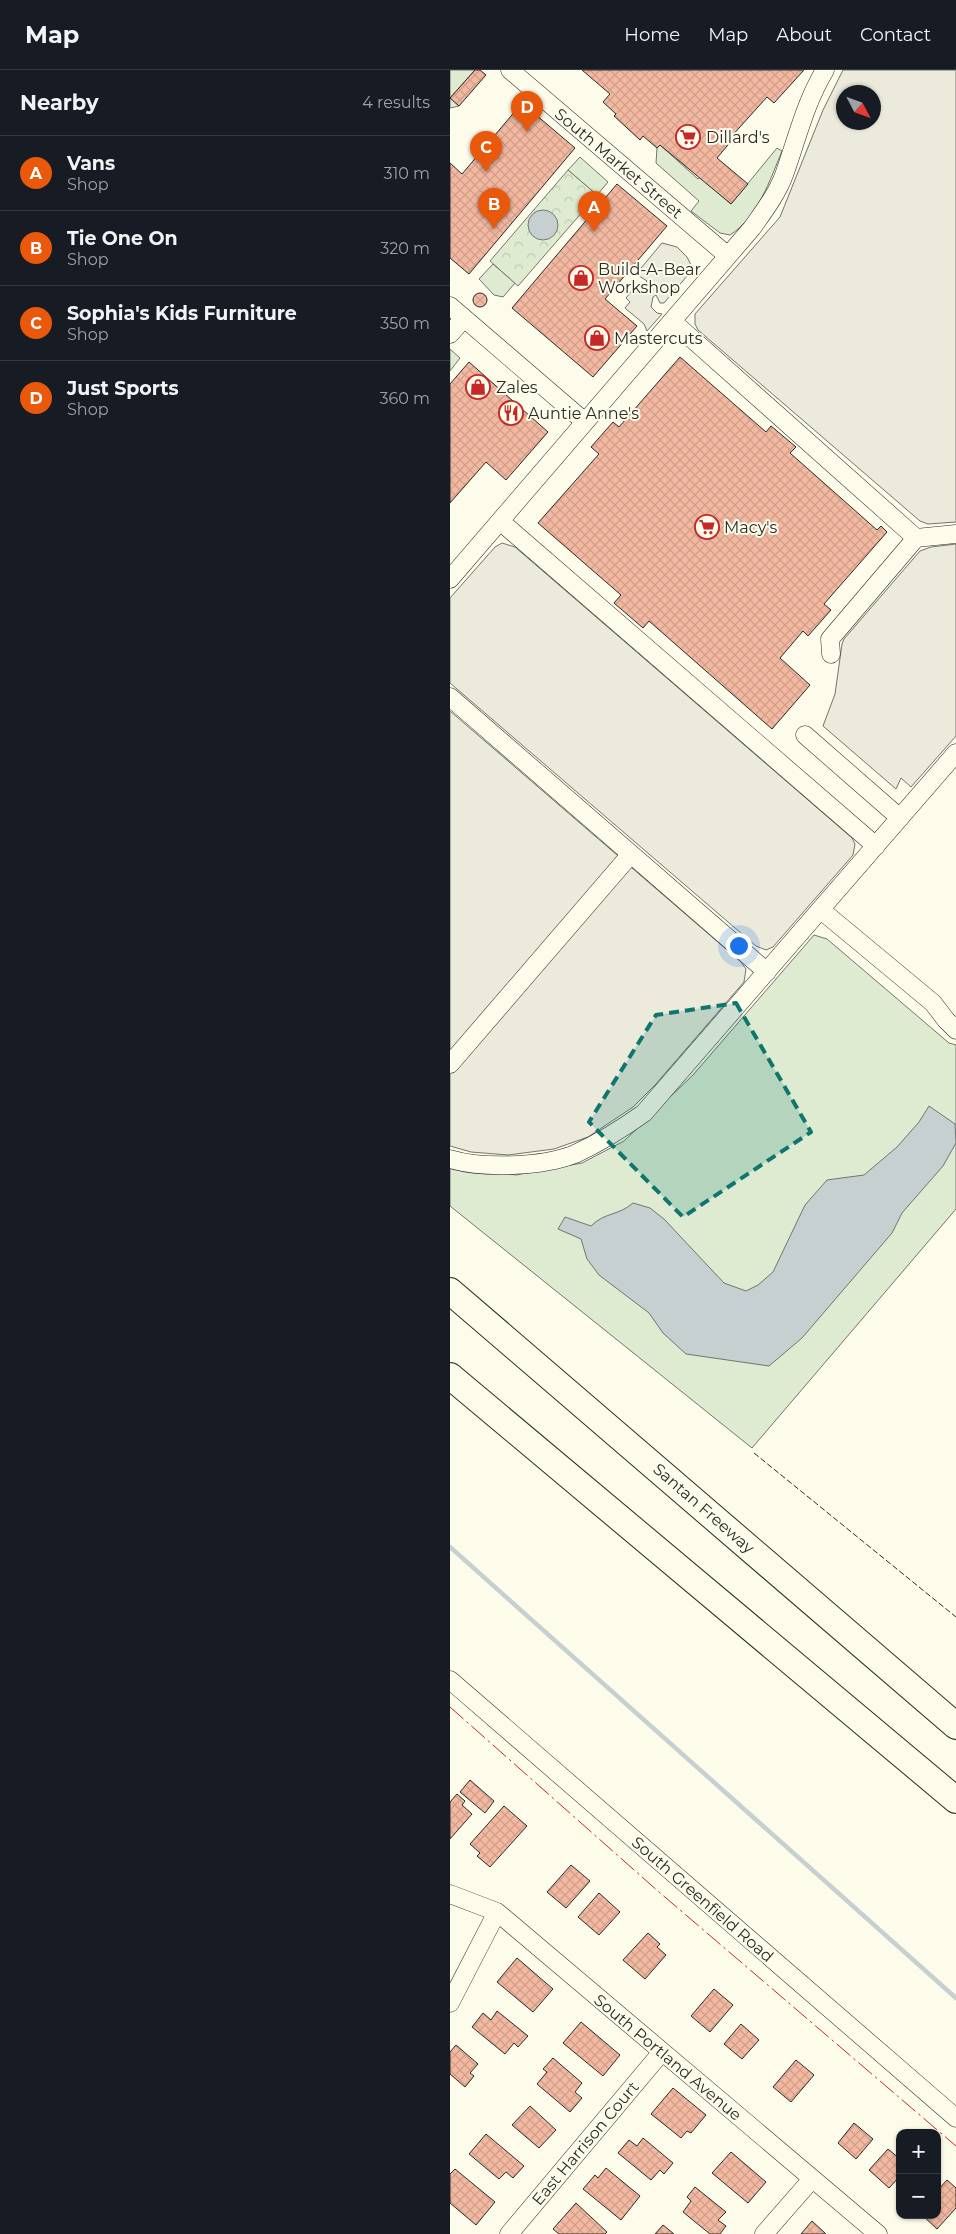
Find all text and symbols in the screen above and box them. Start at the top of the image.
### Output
text: Map [25,20,79,49]
text: Home [624,24,680,46]
text: Map [708,24,748,46]
text: About [776,24,832,46]
text: Contact [860,24,931,46]
north arrow [836,85,881,130]
text: Nearby [20,90,99,115]
pin: D [511,91,543,132]
text: 4 results [362,93,430,112]
street label: South Market Street [551,104,687,223]
supermarket icon: Dillard's [675,124,701,150]
place label: Dillard's [706,128,770,147]
pin: C [470,131,502,172]
text: Vans [67,152,115,175]
text: A [30,164,42,183]
text: 310 m [383,164,430,183]
text: Shop [67,175,109,194]
pin: B [478,188,510,229]
pin: A [578,191,610,232]
text: Tie One On [67,227,178,250]
text: B [30,239,42,258]
text: 320 m [380,239,430,258]
text: Shop [67,250,109,269]
place label: Build-A-Bear Workshop [598,260,701,297]
shop icon: Build-A-Bear Workshop [568,265,594,291]
text: Sophia's Kids Furniture [67,302,297,325]
text: C [30,314,42,333]
text: 350 m [380,314,430,333]
text: Shop [67,325,109,344]
shop icon: Mastercuts [584,325,610,351]
place label: Mastercuts [614,329,703,348]
shop icon: Zales [465,374,491,400]
text: Just Sports [67,377,179,400]
place label: Zales [496,378,538,397]
text: D [29,389,43,408]
text: 360 m [379,389,430,408]
text: Shop [67,400,109,419]
restaurant icon: Auntie Anne's [498,400,524,426]
place label: Auntie Anne's [528,404,639,423]
supermarket icon: Macy's [694,514,720,540]
place label: Macy's [724,518,778,537]
your location [726,933,752,959]
street label: Santan Freeway [649,1459,758,1558]
street label: South Greenfield Road [628,1833,777,1966]
street label: South Portland Avenue [590,1990,745,2125]
street label: East Harrison Court [528,2077,643,2209]
map controls [896,2129,941,2219]
button: + [896,2129,941,2174]
button: − [896,2174,941,2219]

